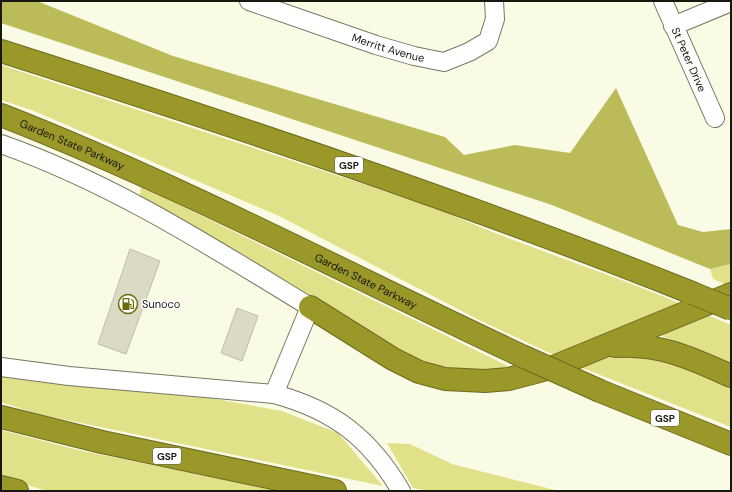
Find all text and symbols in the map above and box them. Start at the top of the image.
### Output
street label: St Peter Drive [669,25,709,94]
street label: Merritt Avenue [350,30,426,65]
street label: Garden State Parkway [18,116,127,173]
road number: GSP [335,157,363,173]
street label: Garden State Parkway [312,250,420,312]
fuel station icon: Sunoco [117,293,139,315]
place label: Sunoco [142,297,180,311]
road number: GSP [651,410,679,426]
road number: GSP [153,448,181,464]

